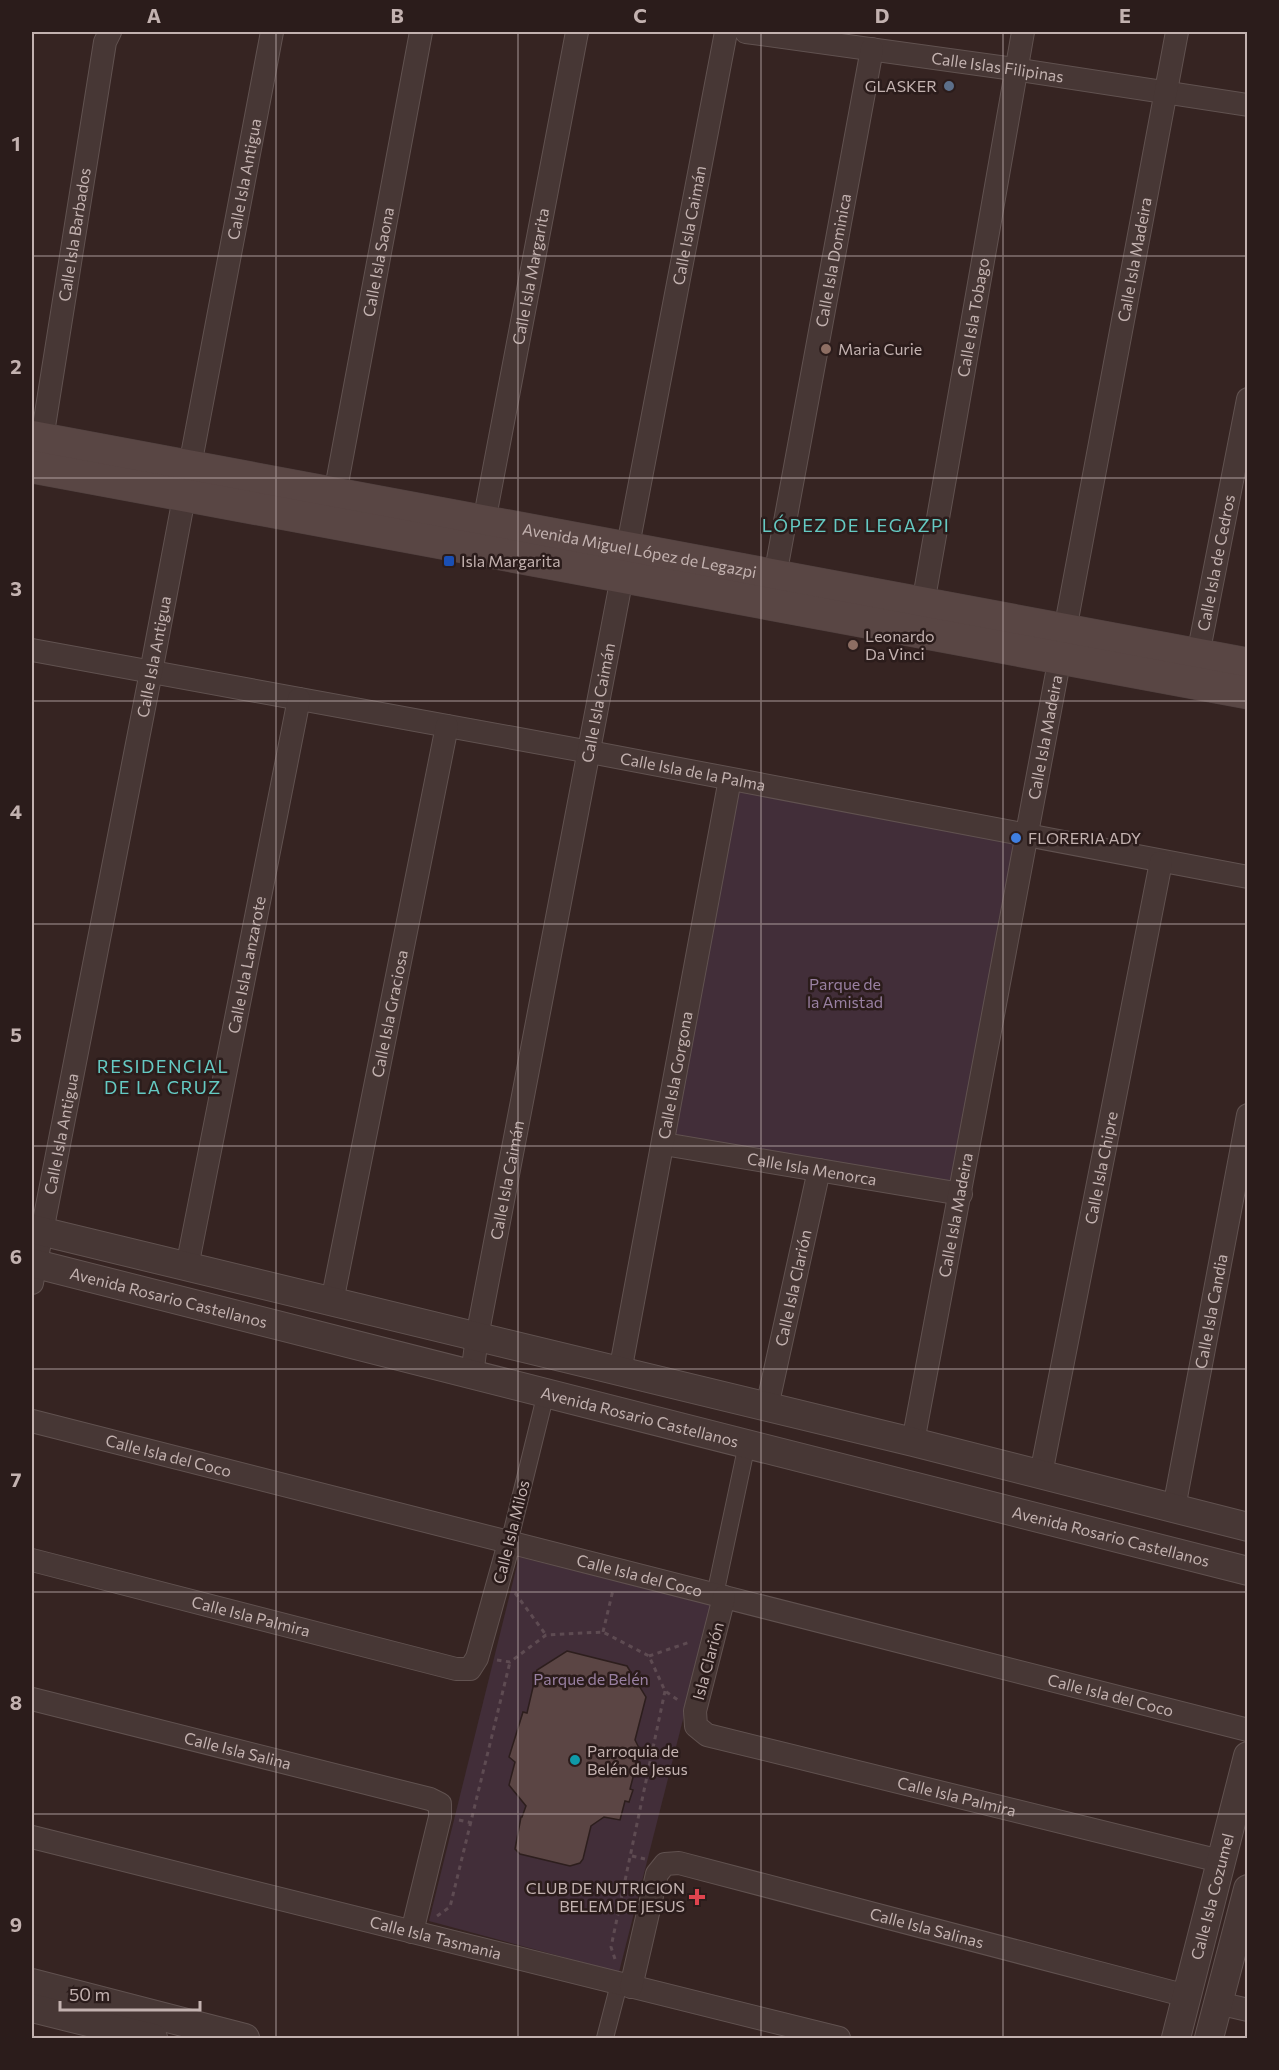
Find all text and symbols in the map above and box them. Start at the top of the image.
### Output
text: A [147,3,161,27]
text: B [390,3,404,27]
text: C [633,3,647,27]
text: D [875,3,889,27]
text: E [1119,3,1131,27]
street label: Calle Islas Filipinas [930,48,1065,86]
place label: GLASKER [865,76,937,95]
marker: GLASKER [942,79,956,93]
street label: Calle Isla Antigua [223,117,264,241]
text: 1 [11,131,21,155]
street label: Calle Isla Caimán [668,164,709,287]
street label: Calle Isla Barbados [54,166,94,303]
street label: Calle Isla Dominica [811,192,854,329]
street label: Calle Isla Madeira [1113,196,1155,323]
street label: Calle Isla Saona [358,205,397,318]
street label: Calle Isla Margarita [508,206,552,346]
street label: Calle Isla Tobago [953,256,992,378]
place label: Maria Curie [838,339,922,358]
marker: Maria Curie [819,342,833,356]
text: 2 [10,354,22,378]
street label: Calle Isla de Cedros [1193,493,1238,632]
district label: LÓPEZ DE LEGAZPI [762,514,950,536]
street label: Avenida Miguel López de Legazpi [521,519,758,581]
place label: Isla Margarita [461,551,561,570]
marker: Isla Margarita [442,554,456,568]
text: 3 [10,576,22,600]
street label: Calle Isla Antigua [132,594,174,719]
place label: Leonardo Da Vinci [865,626,935,663]
marker: Leonardo Da Vinci [846,638,860,652]
street label: Calle Isla Caimán [577,641,618,764]
street label: Calle Isla Madeira [1024,673,1065,801]
street label: Calle Isla de la Palma [619,748,767,794]
text: 4 [10,799,22,823]
place label: FLORERIA ADY [1028,828,1142,847]
marker: FLORERIA ADY [1009,831,1023,845]
street label: Calle Isla Lanzarote [223,894,269,1035]
street label: Calle Isla Graciosa [367,948,411,1079]
park label: Parque de la Amistad [807,974,883,1011]
street label: Calle Isla Gorgona [653,1010,696,1140]
text: 5 [10,1022,22,1046]
district label: RESIDENCIAL DE LA CRUZ [97,1055,229,1098]
street label: Calle Isla Antigua [39,1071,82,1196]
street label: Calle Isla Chipre [1080,1110,1121,1226]
street label: Calle Isla Caimán [486,1119,527,1241]
street label: Calle Isla Menorca [746,1148,878,1189]
street label: Calle Isla Madeira [934,1151,976,1279]
street label: Calle Isla Clarión [771,1228,815,1348]
text: 6 [10,1244,22,1268]
street label: Calle Isla Candia [1190,1252,1231,1370]
street label: Avenida Rosario Castellanos [68,1263,270,1331]
street label: Avenida Rosario Castellanos [539,1382,741,1451]
street label: Calle Isla del Coco [104,1430,234,1480]
text: 7 [11,1467,22,1491]
street label: Calle Isla Milos [488,1478,533,1586]
street label: Avenida Rosario Castellanos [1010,1502,1212,1570]
street label: Calle Isla del Coco [575,1550,705,1600]
street label: Calle Isla Palmira [190,1591,312,1640]
street label: Isla Clarión [688,1620,727,1702]
park label: Parque de Belén [533,1669,649,1688]
street label: Calle Isla del Coco [1046,1670,1176,1720]
text: 8 [10,1690,22,1714]
street label: Calle Isla Salina [182,1728,293,1773]
place label: Parroquia de Belén de Jesus [587,1741,688,1778]
marker: Parroquia de Belén de Jesus [568,1753,582,1767]
street label: Calle Isla Palmira [896,1772,1018,1820]
street label: Calle Isla Cozumel [1186,1831,1237,1962]
place label: CLUB DE NUTRICION BELEM DE JESUS [526,1878,685,1915]
marker: CLUB DE NUTRICION BELEM DE JESUS [690,1890,704,1904]
street label: Calle Isla Salinas [868,1903,986,1951]
text: 9 [10,1912,22,1936]
street label: Calle Isla Tasmania [368,1912,504,1963]
scale bar [60,1974,200,2012]
text: 50 m [69,1983,110,2005]

